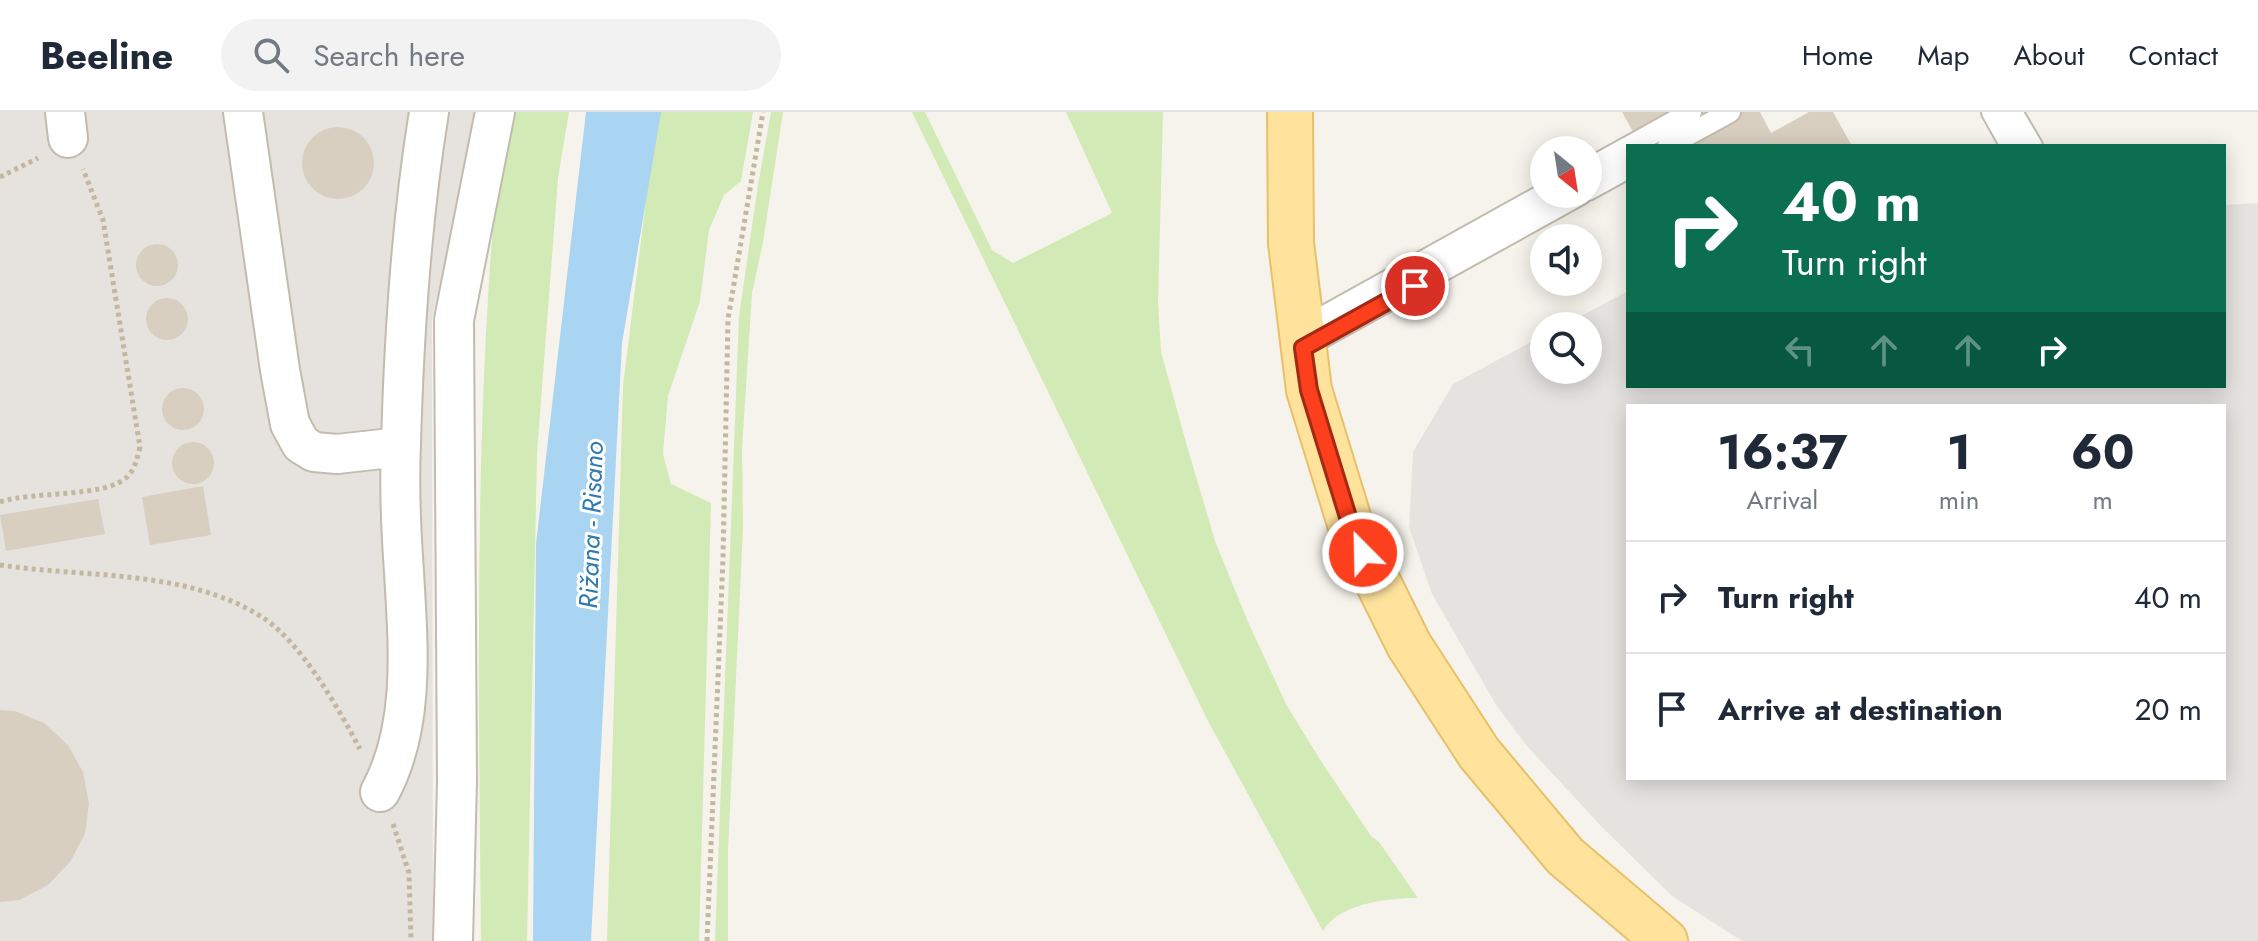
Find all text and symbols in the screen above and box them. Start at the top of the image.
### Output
search box [221,19,781,91]
text: Beeline [40,28,173,83]
icon: search [249,33,293,77]
text: Search here [313,34,465,77]
text: Home [1802,35,1873,76]
text: Map [1917,35,1969,76]
text: About [2013,35,2085,76]
text: Contact [2129,35,2218,76]
north arrow [1530,136,1602,208]
map controls [1530,136,1602,384]
text: 40 m [1782,161,1921,242]
icon: right [1650,176,1754,280]
button: sound [1530,224,1602,296]
text: Turn right [1782,236,1927,288]
pin [1381,252,1449,320]
icon: arrive [1393,264,1437,308]
button: search [1530,312,1602,384]
icon: left [1778,328,1822,372]
icon: ahead [1862,328,1906,372]
icon: ahead [1946,328,1990,372]
icon: right [2030,328,2074,372]
text: 16:37 [1717,418,1847,487]
text: 1 [1947,418,1971,487]
text: 60 [2071,418,2135,487]
water label: Rižana - Risano [569,440,613,609]
text: Arrival [1747,481,1818,519]
text: min [1939,481,1979,519]
text: m [2093,481,2113,519]
position arrow [1321,511,1405,595]
icon: right [1650,575,1694,619]
text: Turn right [1718,576,1854,619]
text: 40 m [2134,576,2202,619]
icon: arrive [1650,687,1694,731]
text: Arrive at destination [1718,688,2003,731]
text: 20 m [2135,688,2202,731]

